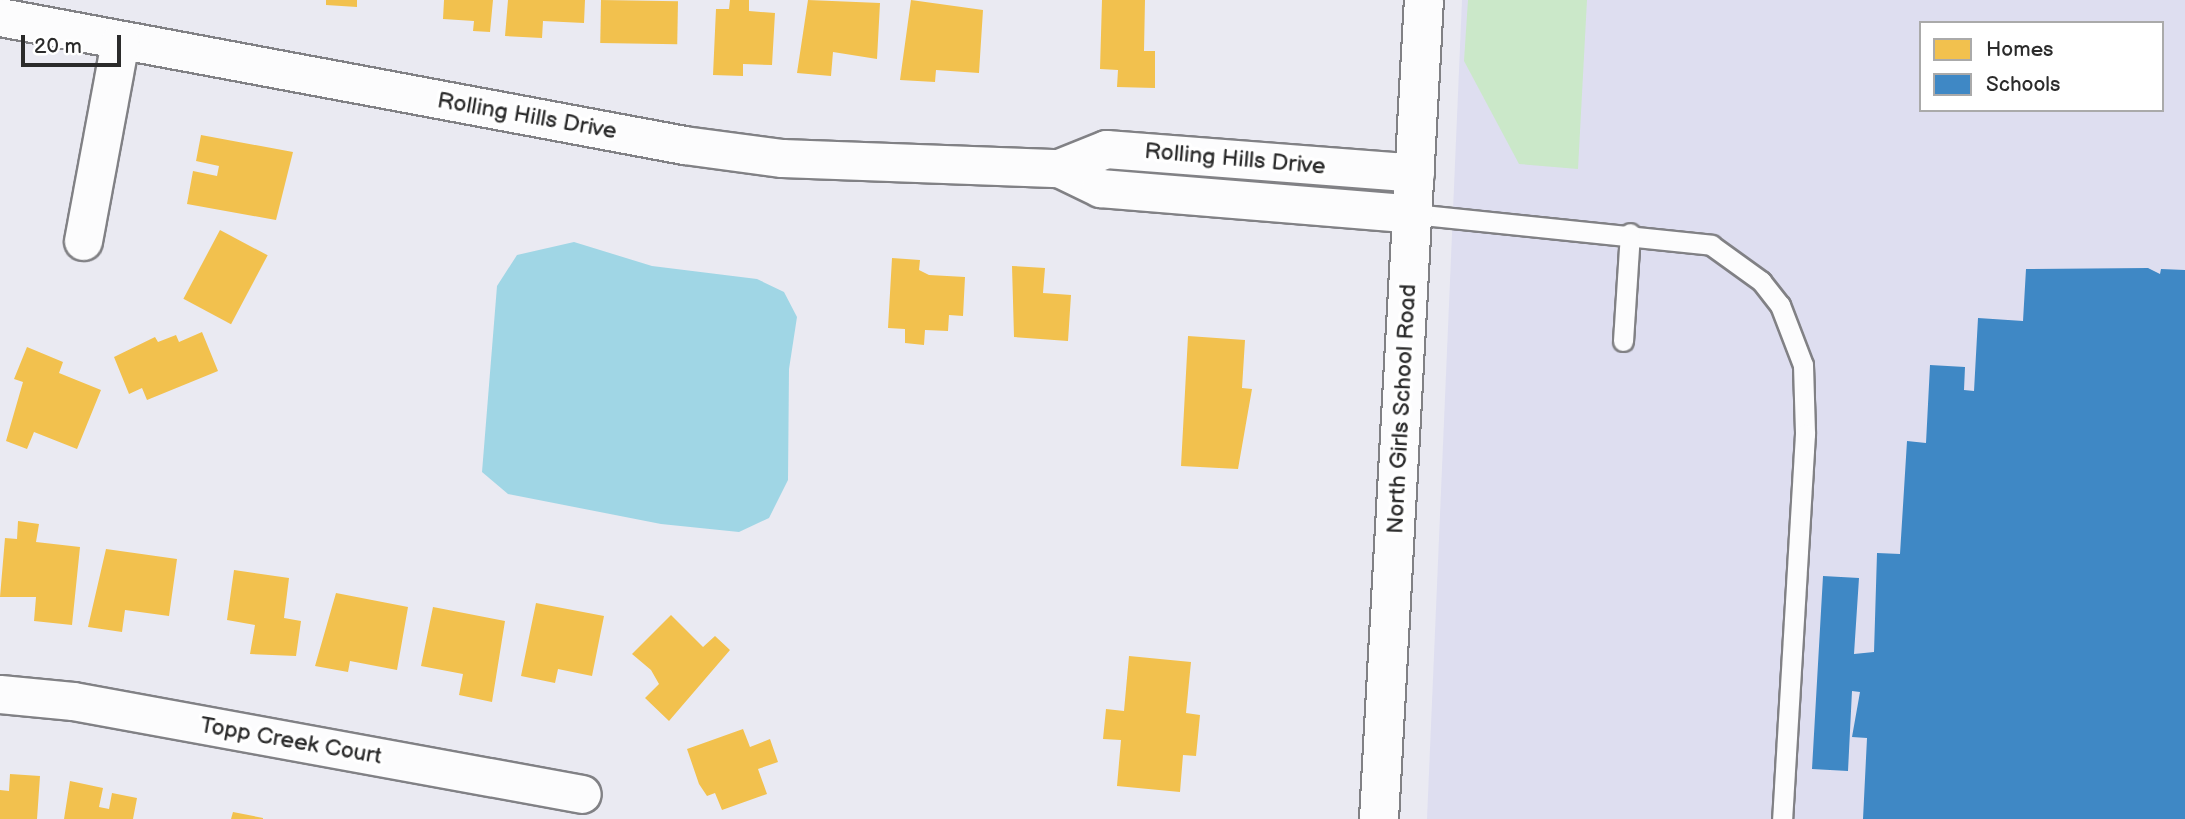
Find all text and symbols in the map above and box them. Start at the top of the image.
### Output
scale bar [24,21,124,65]
legend [1919,21,2164,112]
text: 20 m [34,34,82,59]
text: Homes [1986,37,2054,62]
text: Schools [1986,72,2060,97]
street label: Rolling Hills Drive [435,87,619,145]
street label: Rolling Hills Drive [1143,137,1327,181]
street label: North Girls School Road [1382,283,1422,535]
street label: Topp Creek Court [198,711,384,771]

